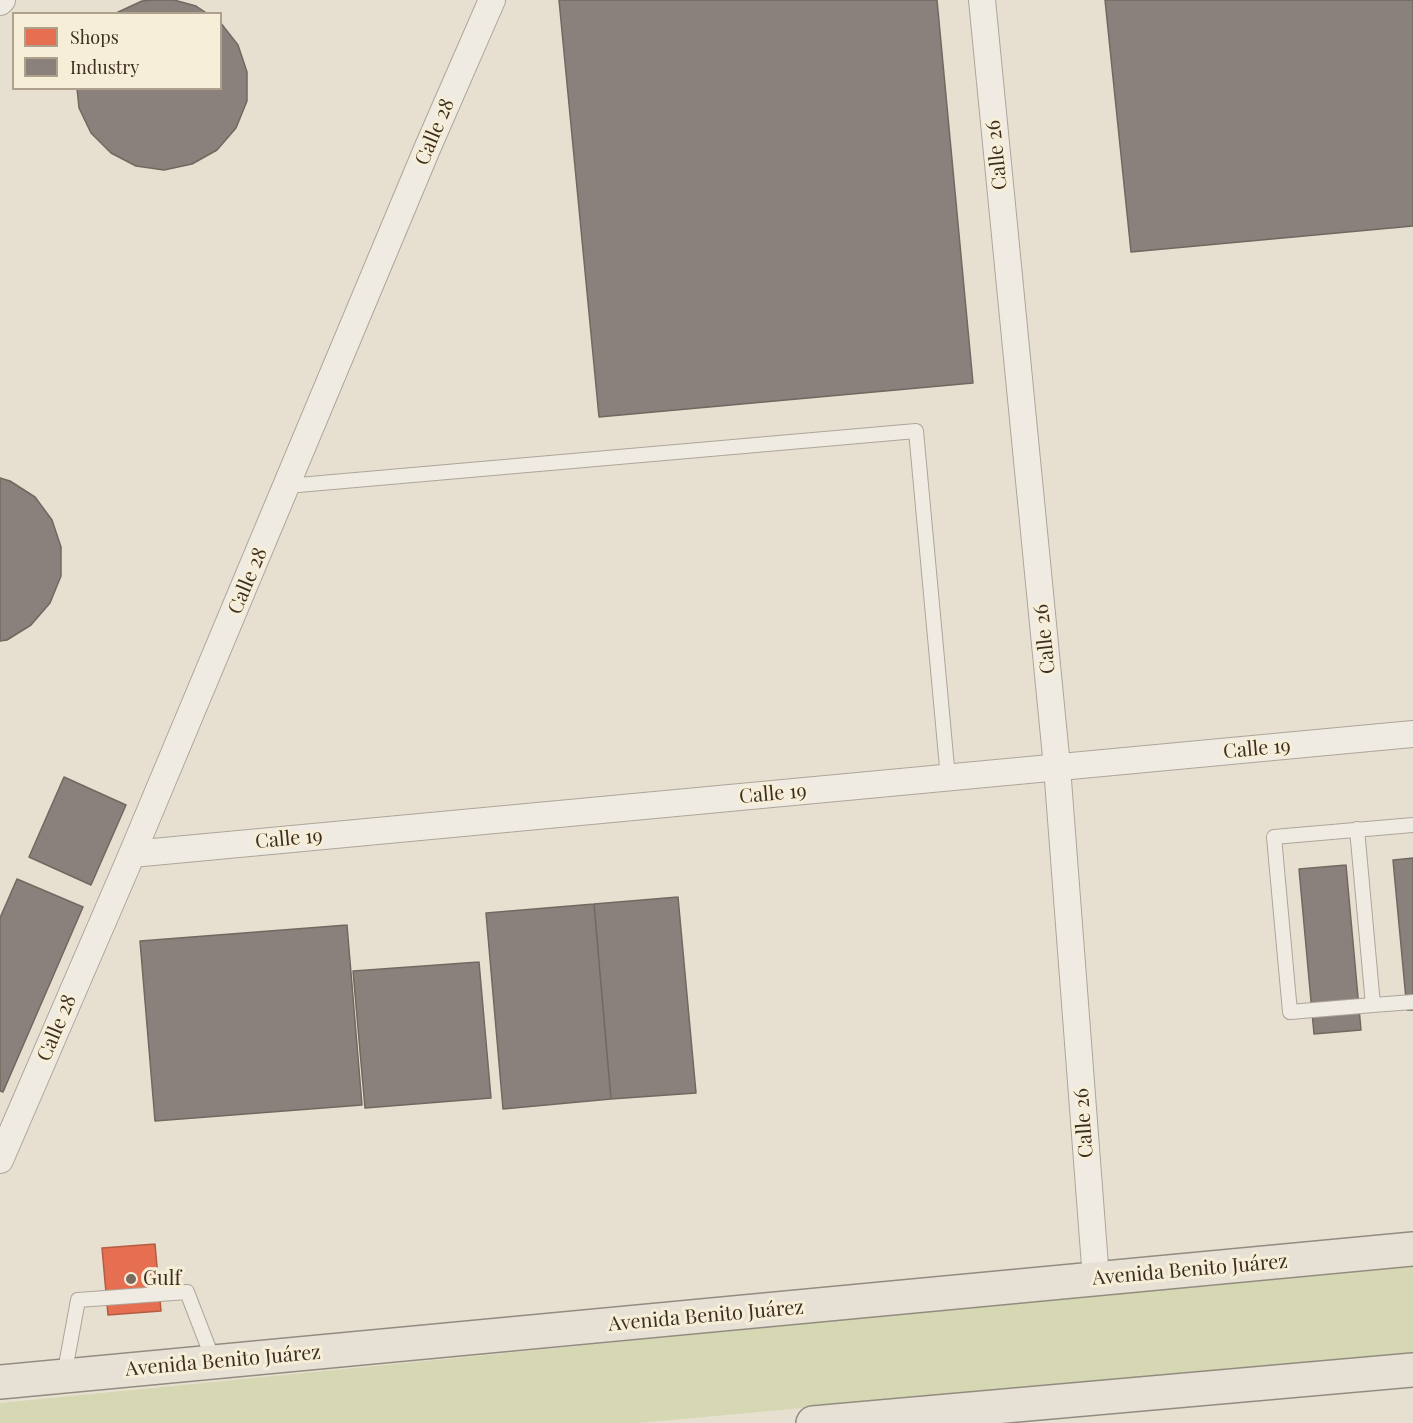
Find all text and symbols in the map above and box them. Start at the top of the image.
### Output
legend [12,12,222,90]
text: Shops [70,25,119,49]
text: Industry [70,55,139,79]
street label: Calle 28 [410,95,460,169]
street label: Calle 26 [981,119,1013,191]
street label: Calle 28 [223,544,273,618]
street label: Calle 26 [1029,603,1061,675]
street label: Calle 19 [1222,734,1292,764]
street label: Calle 19 [738,779,808,809]
street label: Calle 19 [254,824,324,854]
street label: Calle 28 [32,991,82,1065]
street label: Calle 26 [1070,1087,1098,1159]
street label: Avenida Benito Juárez [1091,1250,1289,1290]
place label: Gulf [143,1267,181,1291]
marker: Gulf [124,1272,138,1286]
street label: Avenida Benito Juárez [607,1296,805,1336]
street label: Avenida Benito Juárez [124,1341,322,1381]

